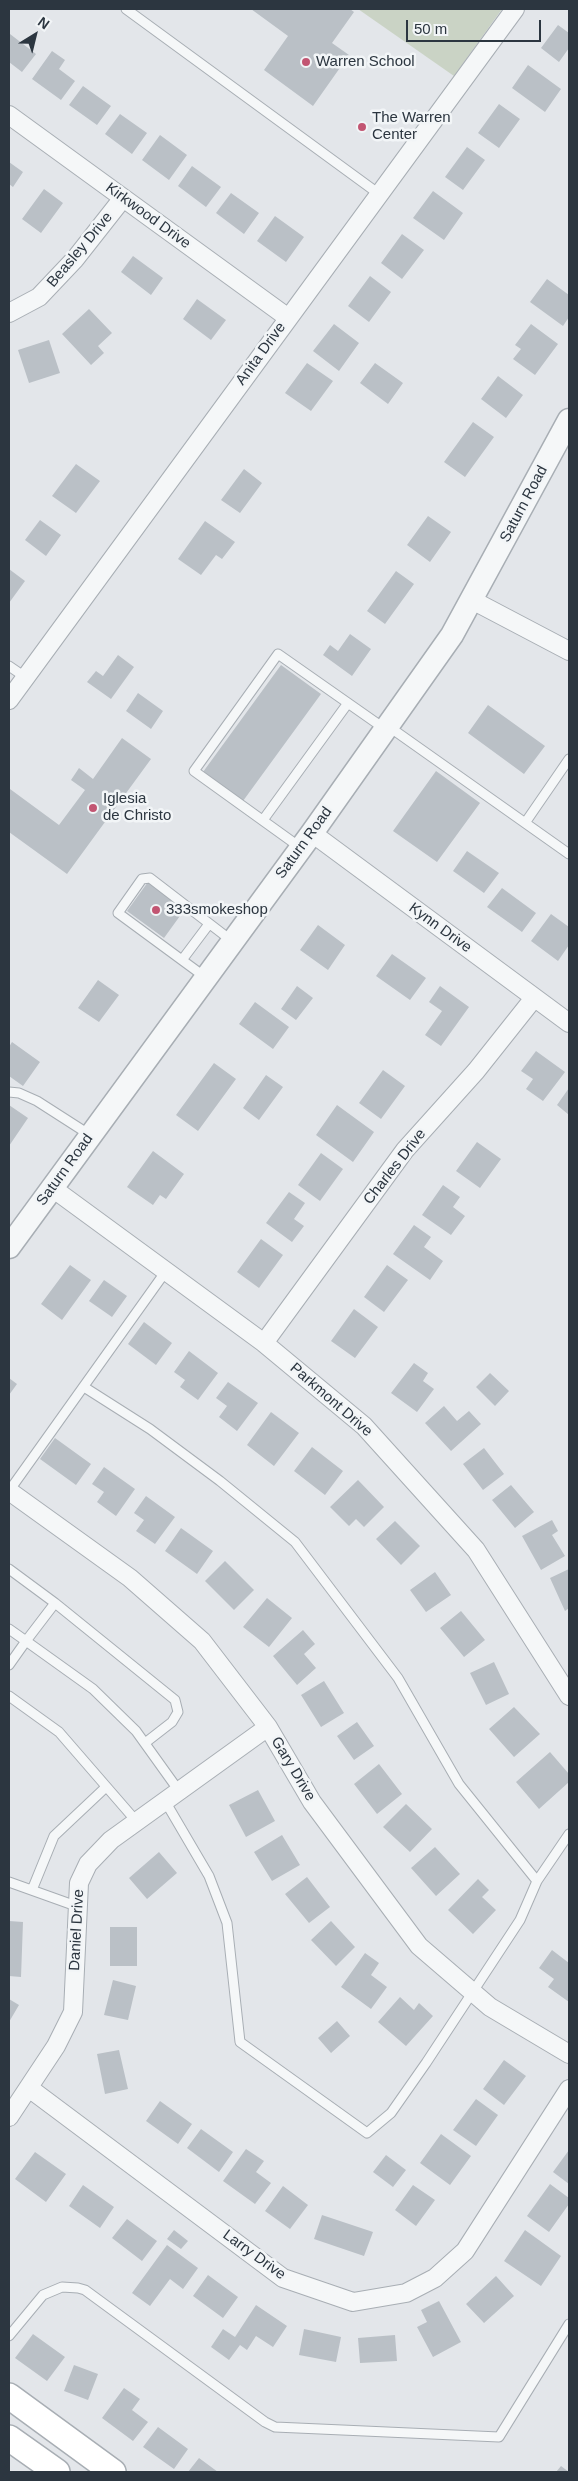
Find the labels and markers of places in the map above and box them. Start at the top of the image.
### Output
place label: Warren School [316,53,415,71]
marker: Warren School [300,56,312,68]
place label: The Warren Center [372,109,451,144]
marker: The Warren Center [356,121,368,133]
place label: Iglesia de Christo [103,790,171,825]
marker: Iglesia de Christo [87,802,99,814]
place label: 333smokeshop [166,901,268,919]
marker: 333smokeshop [150,904,162,916]

